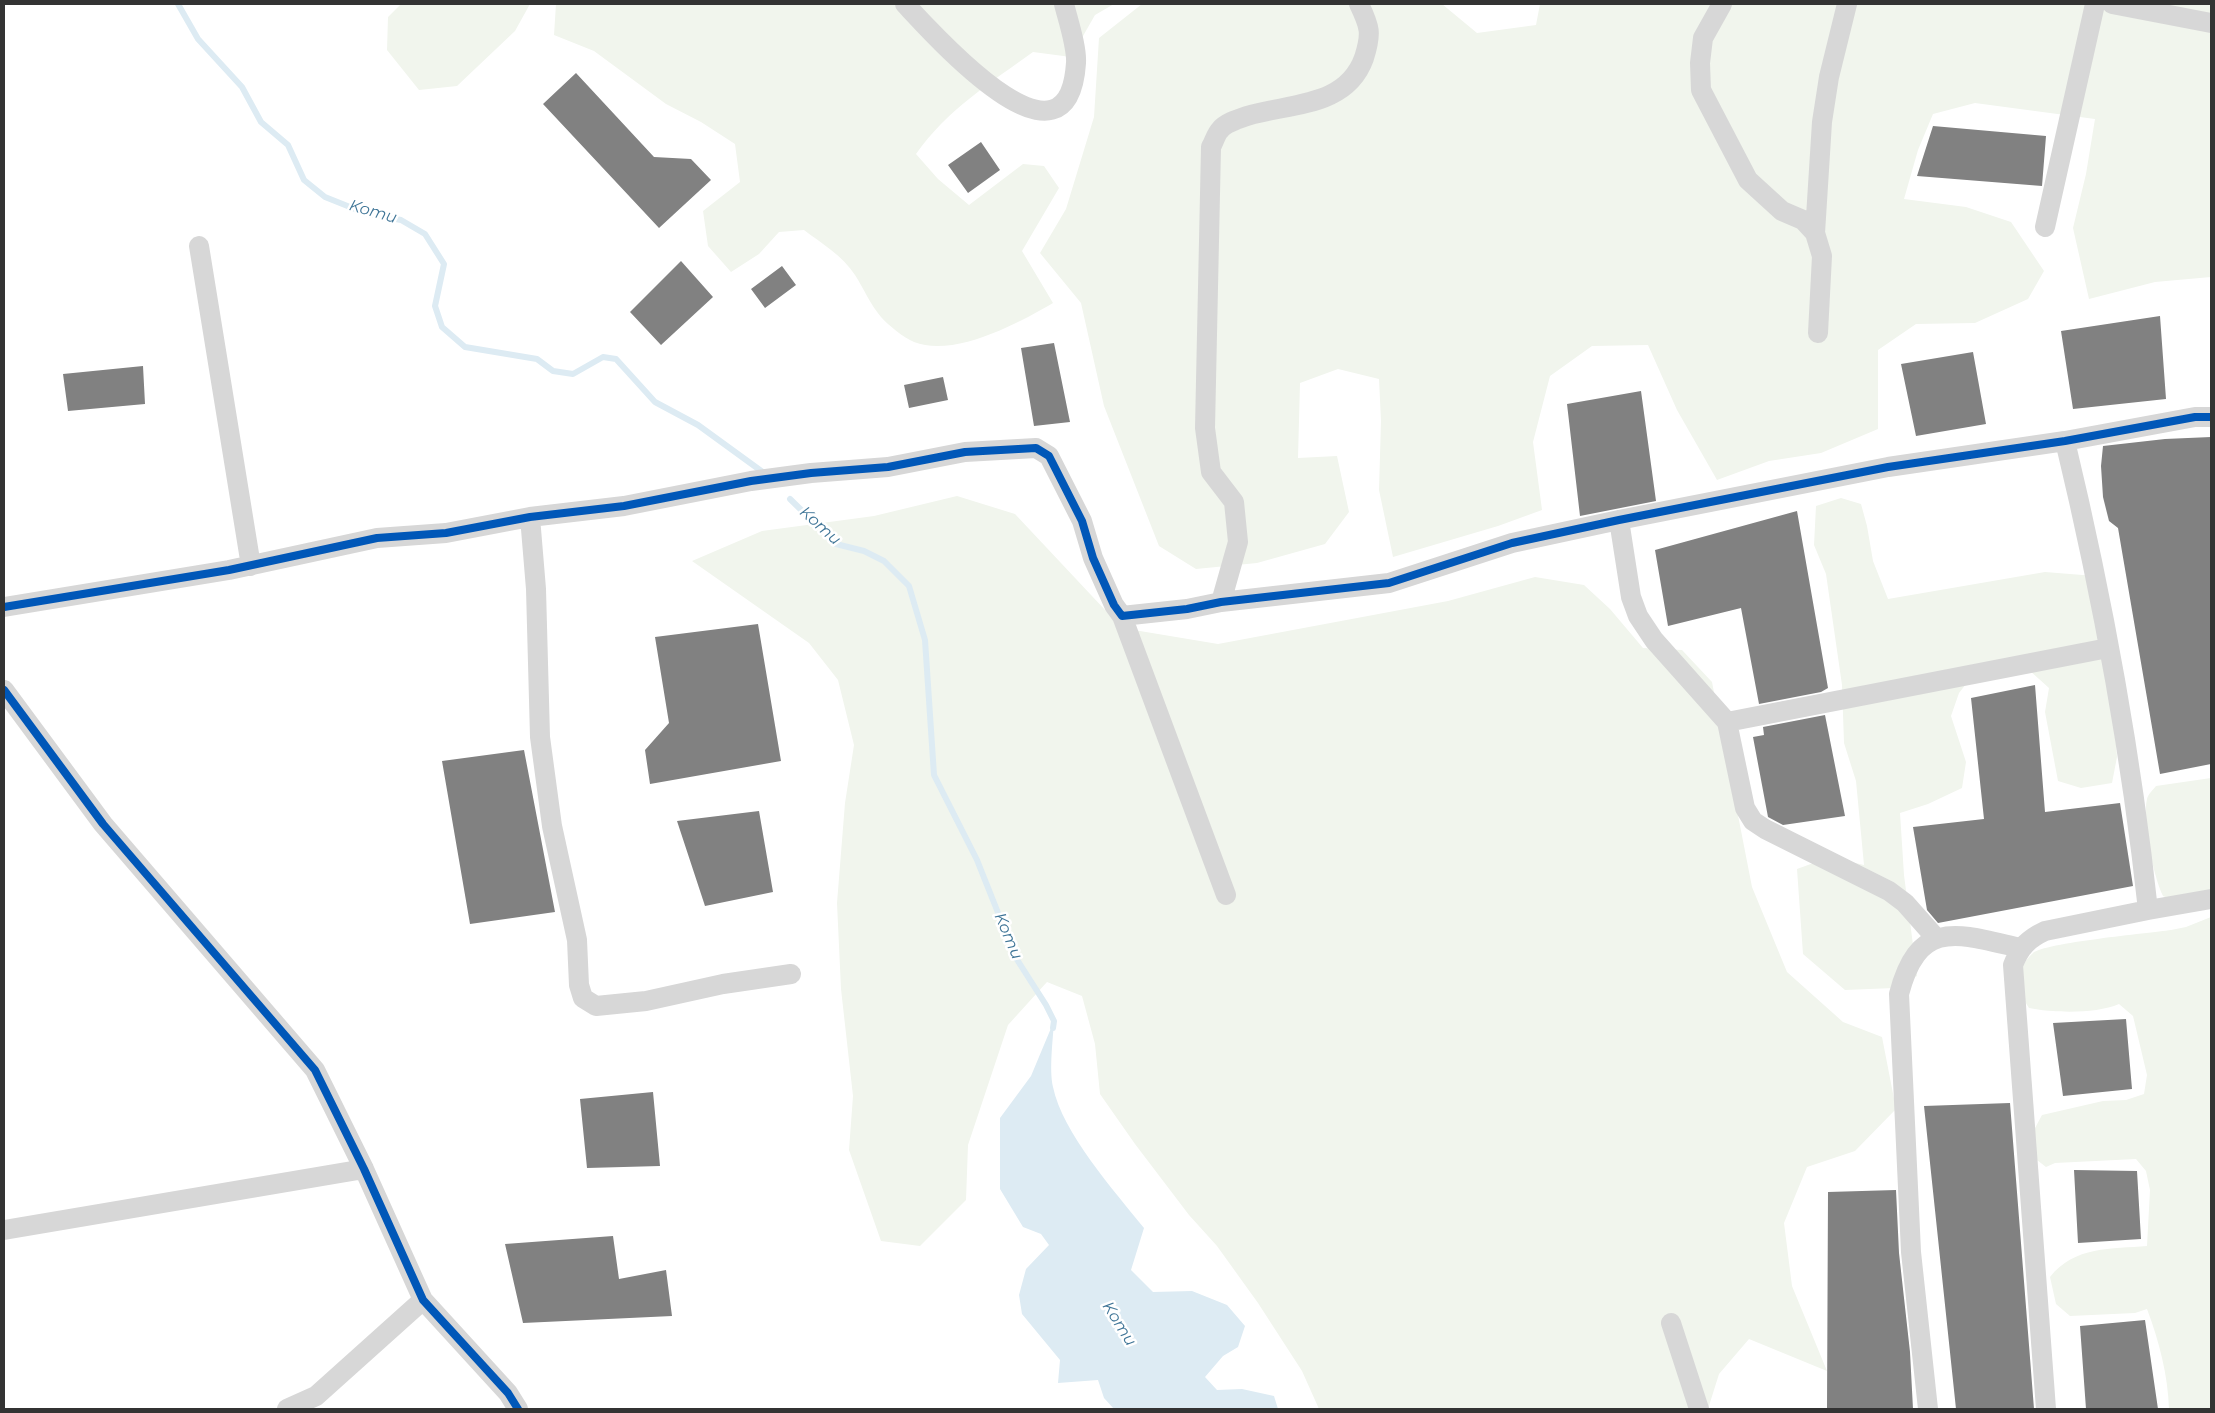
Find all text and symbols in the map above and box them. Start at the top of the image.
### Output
water label: Komu [347,196,399,228]
water label: Komu [795,503,845,549]
water label: Komu [990,910,1026,962]
water label: Komu [1098,1298,1140,1350]

